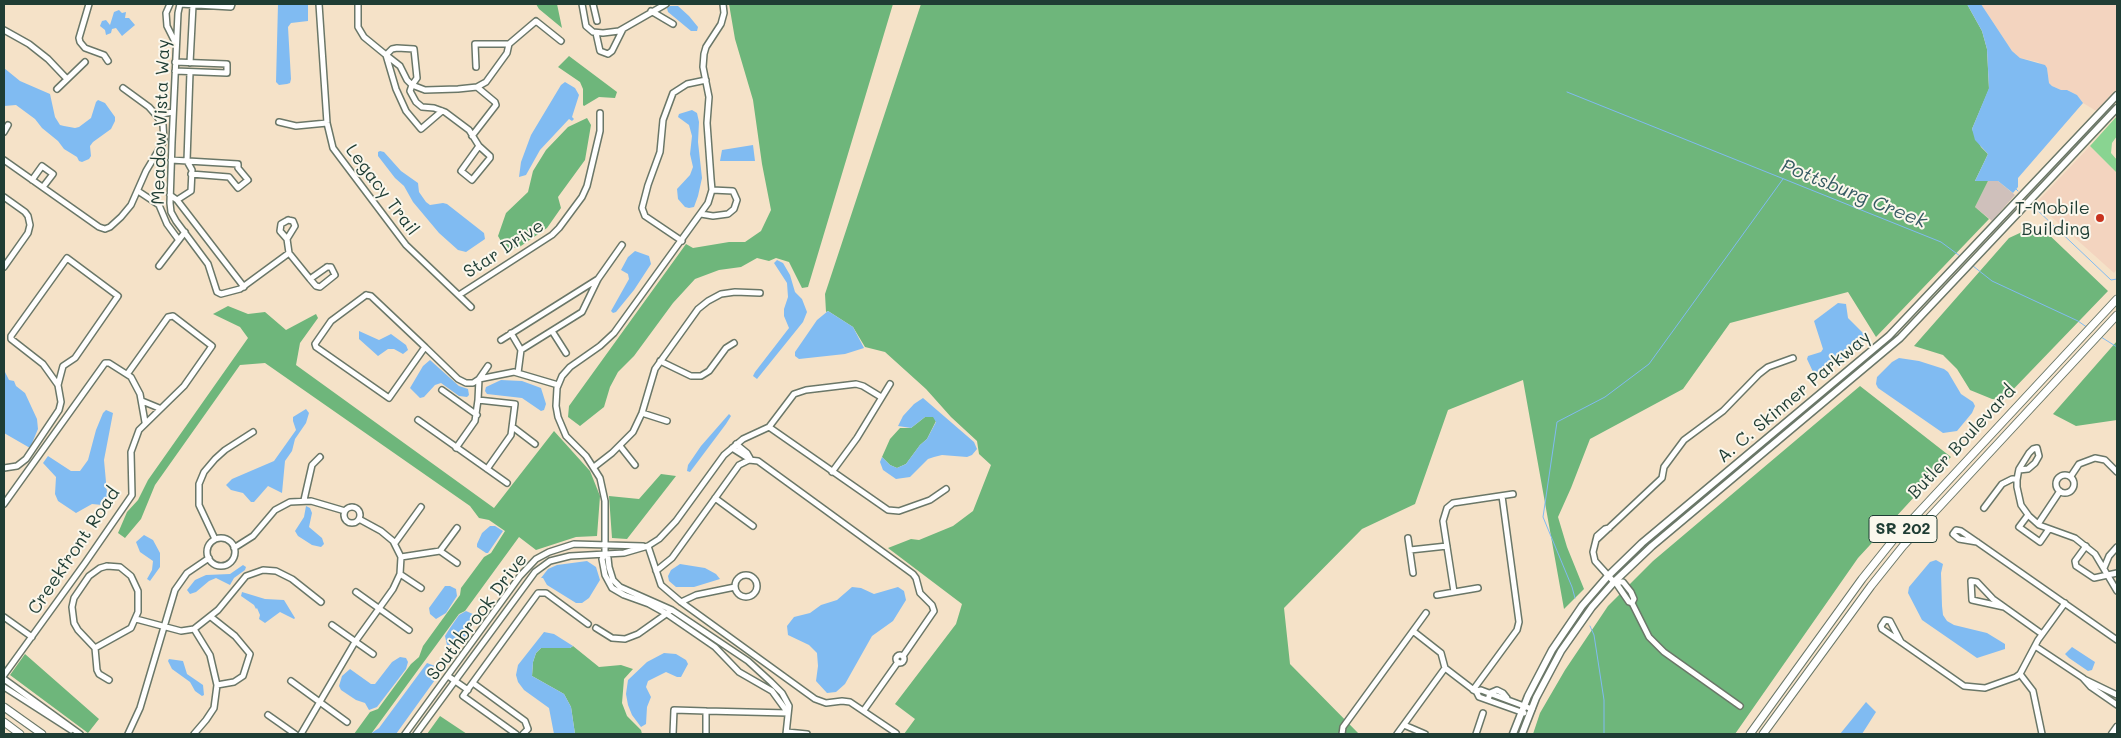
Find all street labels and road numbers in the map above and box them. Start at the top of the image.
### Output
street label: Meadow Vista Way [147,39,175,205]
street label: Legacy Trail [341,140,423,240]
street label: Star Drive [460,215,548,283]
street label: A. C. Skinner Parkway [1713,326,1875,468]
street label: Butler Boulevard [1904,381,2020,503]
street label: Creekfront Road [23,483,125,619]
road number: SR 202 [1869,516,1937,542]
street label: Southbrook Drive [422,549,532,685]

